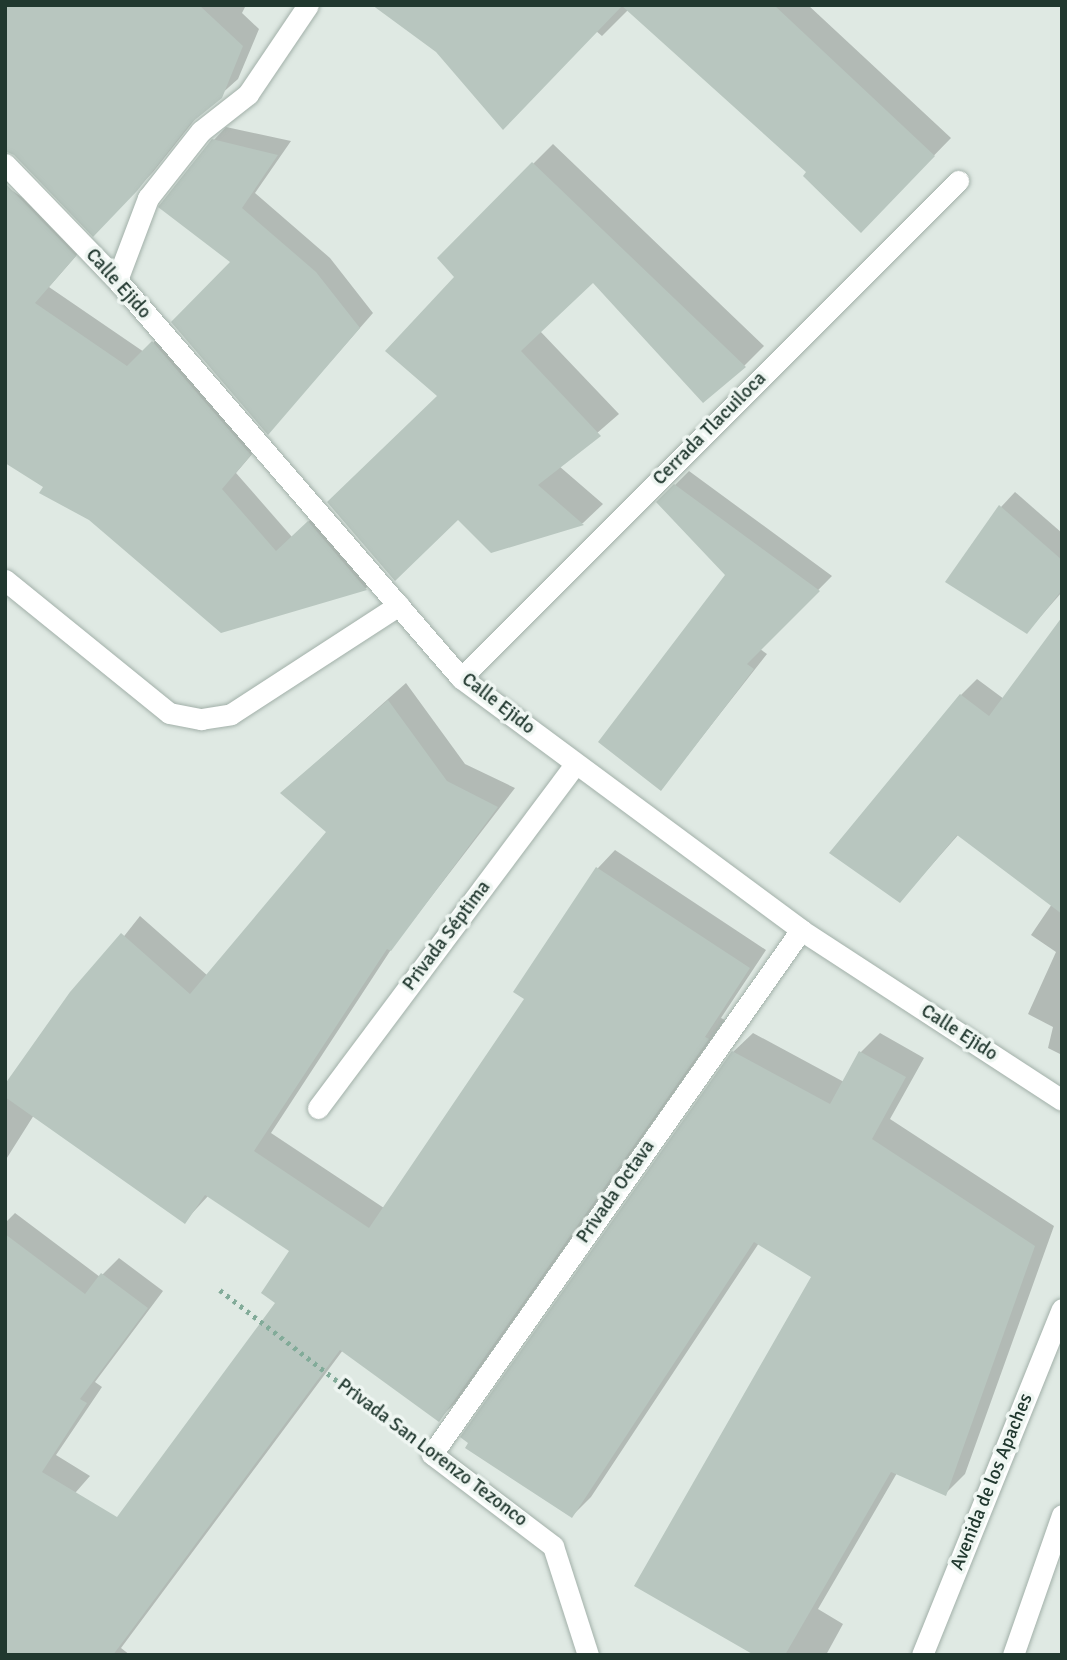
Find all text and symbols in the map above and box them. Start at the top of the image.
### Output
street label: Calle Ejido [81,244,155,324]
street label: Cerrada Tlacuiloca [649,368,771,490]
street label: Calle Ejido [457,668,539,740]
street label: Privada Séptima [398,877,496,995]
street label: Calle Ejido [916,1000,1002,1066]
street label: Privada Octava [572,1136,660,1248]
street label: Privada San Lorenzo Tezonco [332,1374,532,1532]
street label: Avenida de los Apaches [946,1390,1038,1574]

